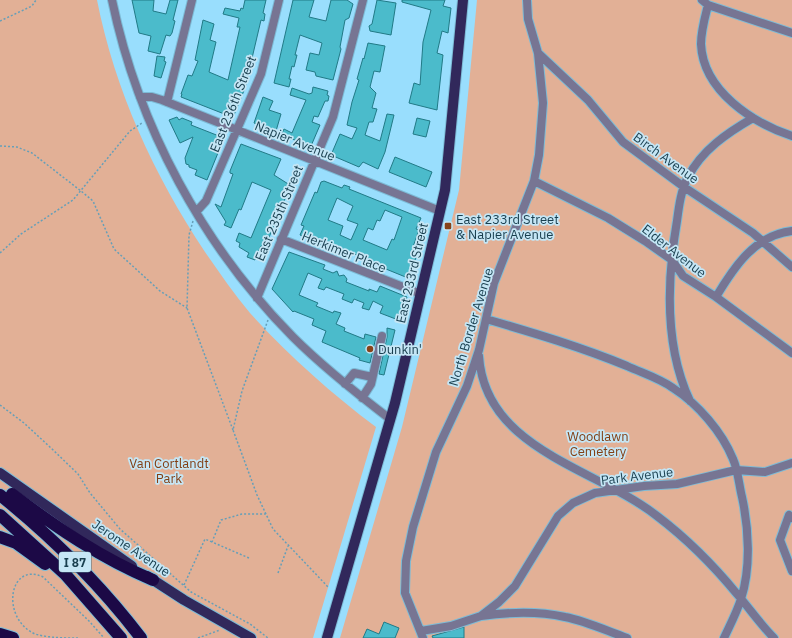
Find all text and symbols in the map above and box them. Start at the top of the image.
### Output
street label: East 236th Street [206,53,260,155]
street label: Napier Avenue [252,117,338,165]
street label: Birch Avenue [630,129,702,187]
street label: East 235th Street [251,163,307,263]
place label: East 233rd Street & Napier Avenue [456,211,559,243]
street label: East 233rd Street [392,221,432,325]
marker: East 233rd Street & Napier Avenue [443,221,453,231]
street label: Elder Avenue [638,221,710,281]
street label: Herkimer Place [299,227,389,277]
street label: North Border Avenue [445,266,497,388]
place label: Dunkin' [378,341,422,358]
marker: Dunkin' [365,344,375,354]
park label: Woodlawn Cemetery [567,428,629,460]
park label: Van Cortlandt Park [129,455,209,487]
street label: Park Avenue [600,463,674,489]
street label: Jerome Avenue [89,516,173,580]
road number: I 87 [59,552,91,572]

